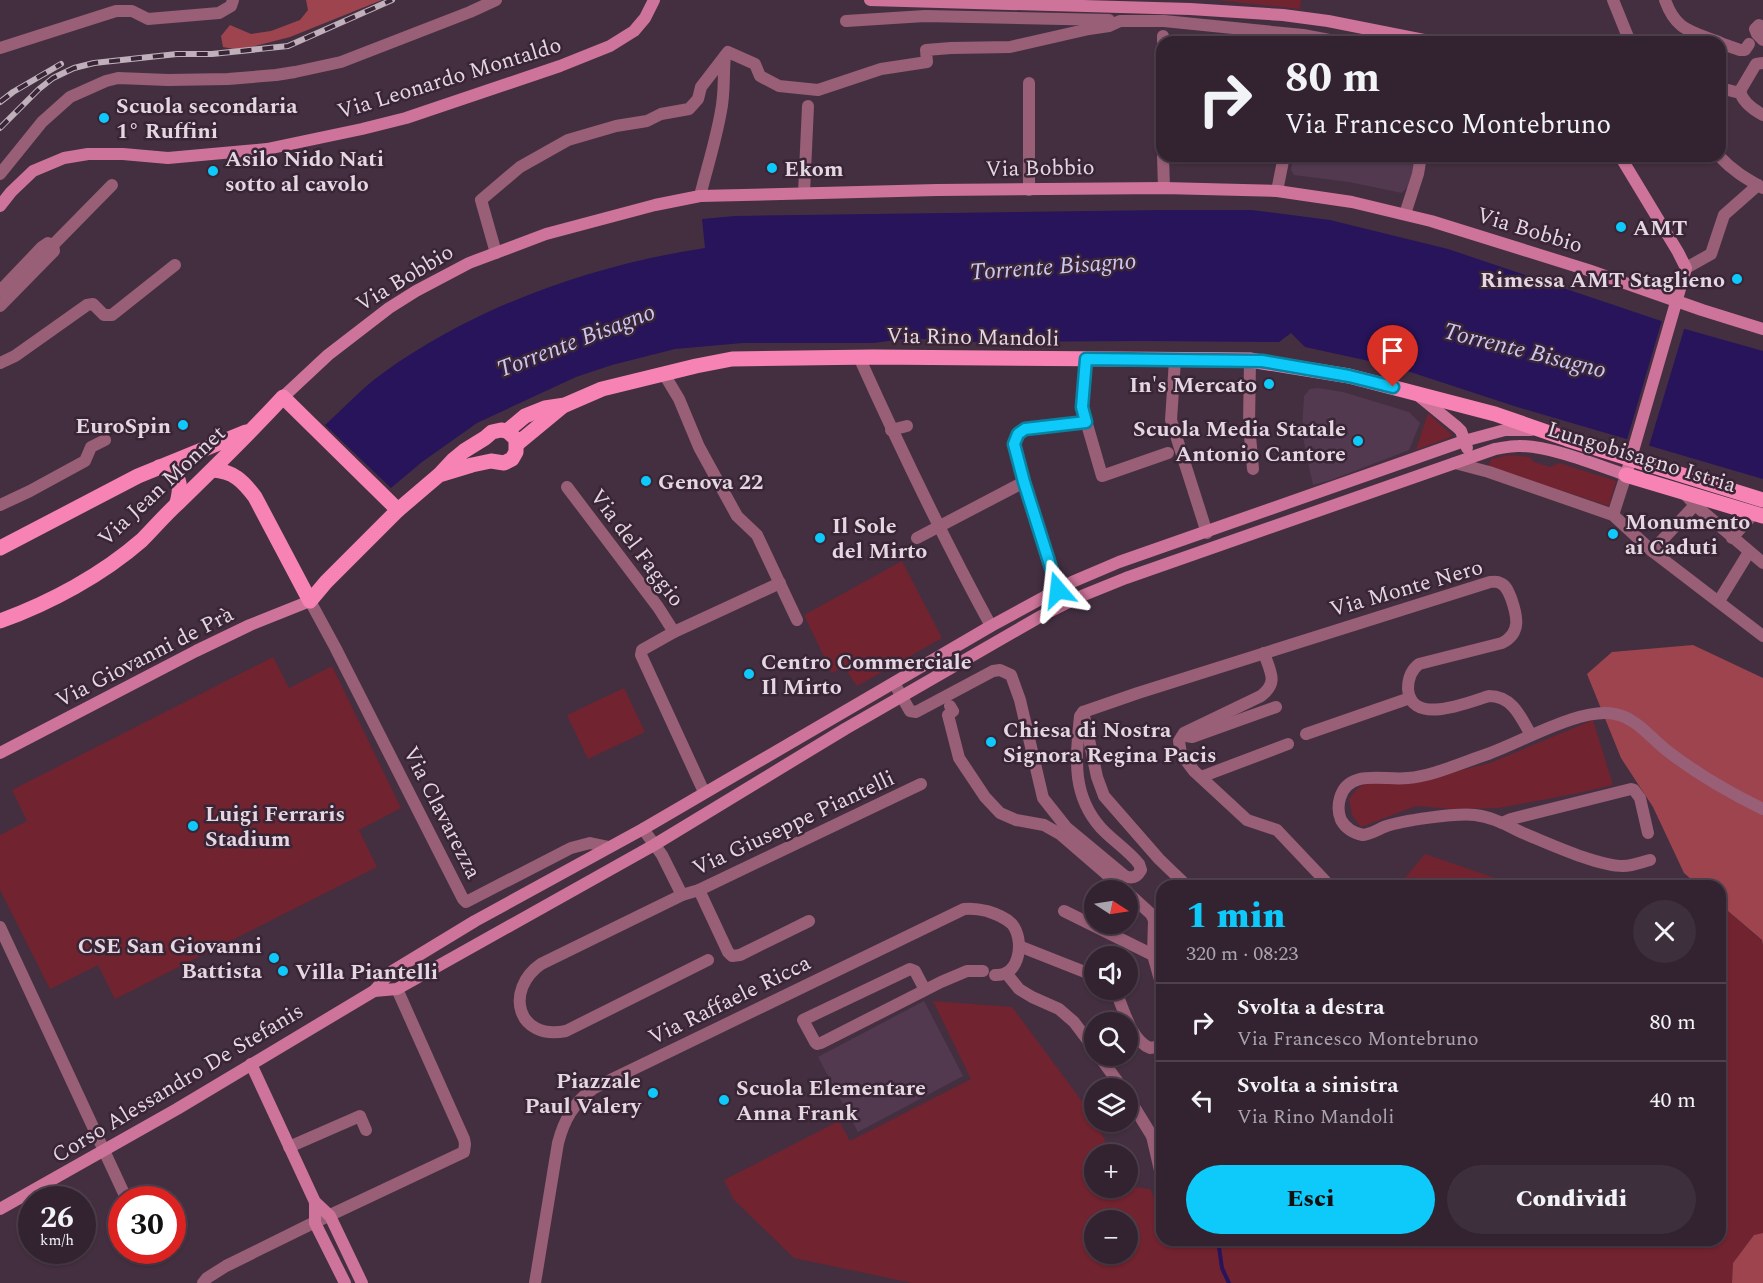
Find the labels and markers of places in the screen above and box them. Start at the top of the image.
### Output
place label: Scuola secondaria 1° Ruffini [116,90,298,148]
marker: Scuola secondaria 1° Ruffini [97,111,111,125]
place label: Asilo Nido Nati sotto al cavolo [225,143,384,201]
place label: Ekom [784,153,844,186]
marker: Ekom [765,161,779,175]
marker: Asilo Nido Nati sotto al cavolo [206,164,220,178]
place label: AMT [1633,212,1687,245]
marker: AMT [1614,220,1628,234]
place label: Rimessa AMT Staglieno [1480,264,1725,297]
marker: Rimessa AMT Staglieno [1730,272,1744,286]
pin [1367,325,1418,387]
place label: In's Mercato [1129,369,1257,402]
marker: In's Mercato [1262,377,1276,391]
place label: EuroSpin [75,410,171,443]
place label: Scuola Media Statale Antonio Cantore [1133,413,1346,471]
marker: EuroSpin [176,418,190,432]
marker: Scuola Media Statale Antonio Cantore [1351,434,1365,448]
place label: Genova 22 [658,466,763,499]
marker: Genova 22 [639,474,653,488]
place label: Monumento ai Caduti [1625,506,1750,564]
place label: Il Sole del Mirto [832,510,927,568]
marker: Monumento ai Caduti [1606,527,1620,541]
marker: Il Sole del Mirto [813,531,827,545]
place label: Centro Commerciale Il Mirto [761,646,972,704]
marker: Centro Commerciale Il Mirto [742,667,756,681]
place label: Chiesa di Nostra Signora Regina Pacis [1003,714,1217,772]
marker: Chiesa di Nostra Signora Regina Pacis [984,735,998,749]
place label: Luigi Ferraris Stadium [205,798,345,856]
marker: Luigi Ferraris Stadium [186,819,200,833]
place label: CSE San Giovanni Battista [78,930,263,988]
marker: CSE San Giovanni Battista [267,951,281,965]
place label: Villa Piantelli [295,956,438,989]
marker: Villa Piantelli [276,964,290,978]
place label: Piazzale Paul Valery [525,1065,643,1123]
place label: Scuola Elementare Anna Frank [736,1072,926,1130]
marker: Piazzale Paul Valery [646,1086,660,1100]
marker: Scuola Elementare Anna Frank [717,1093,731,1107]

